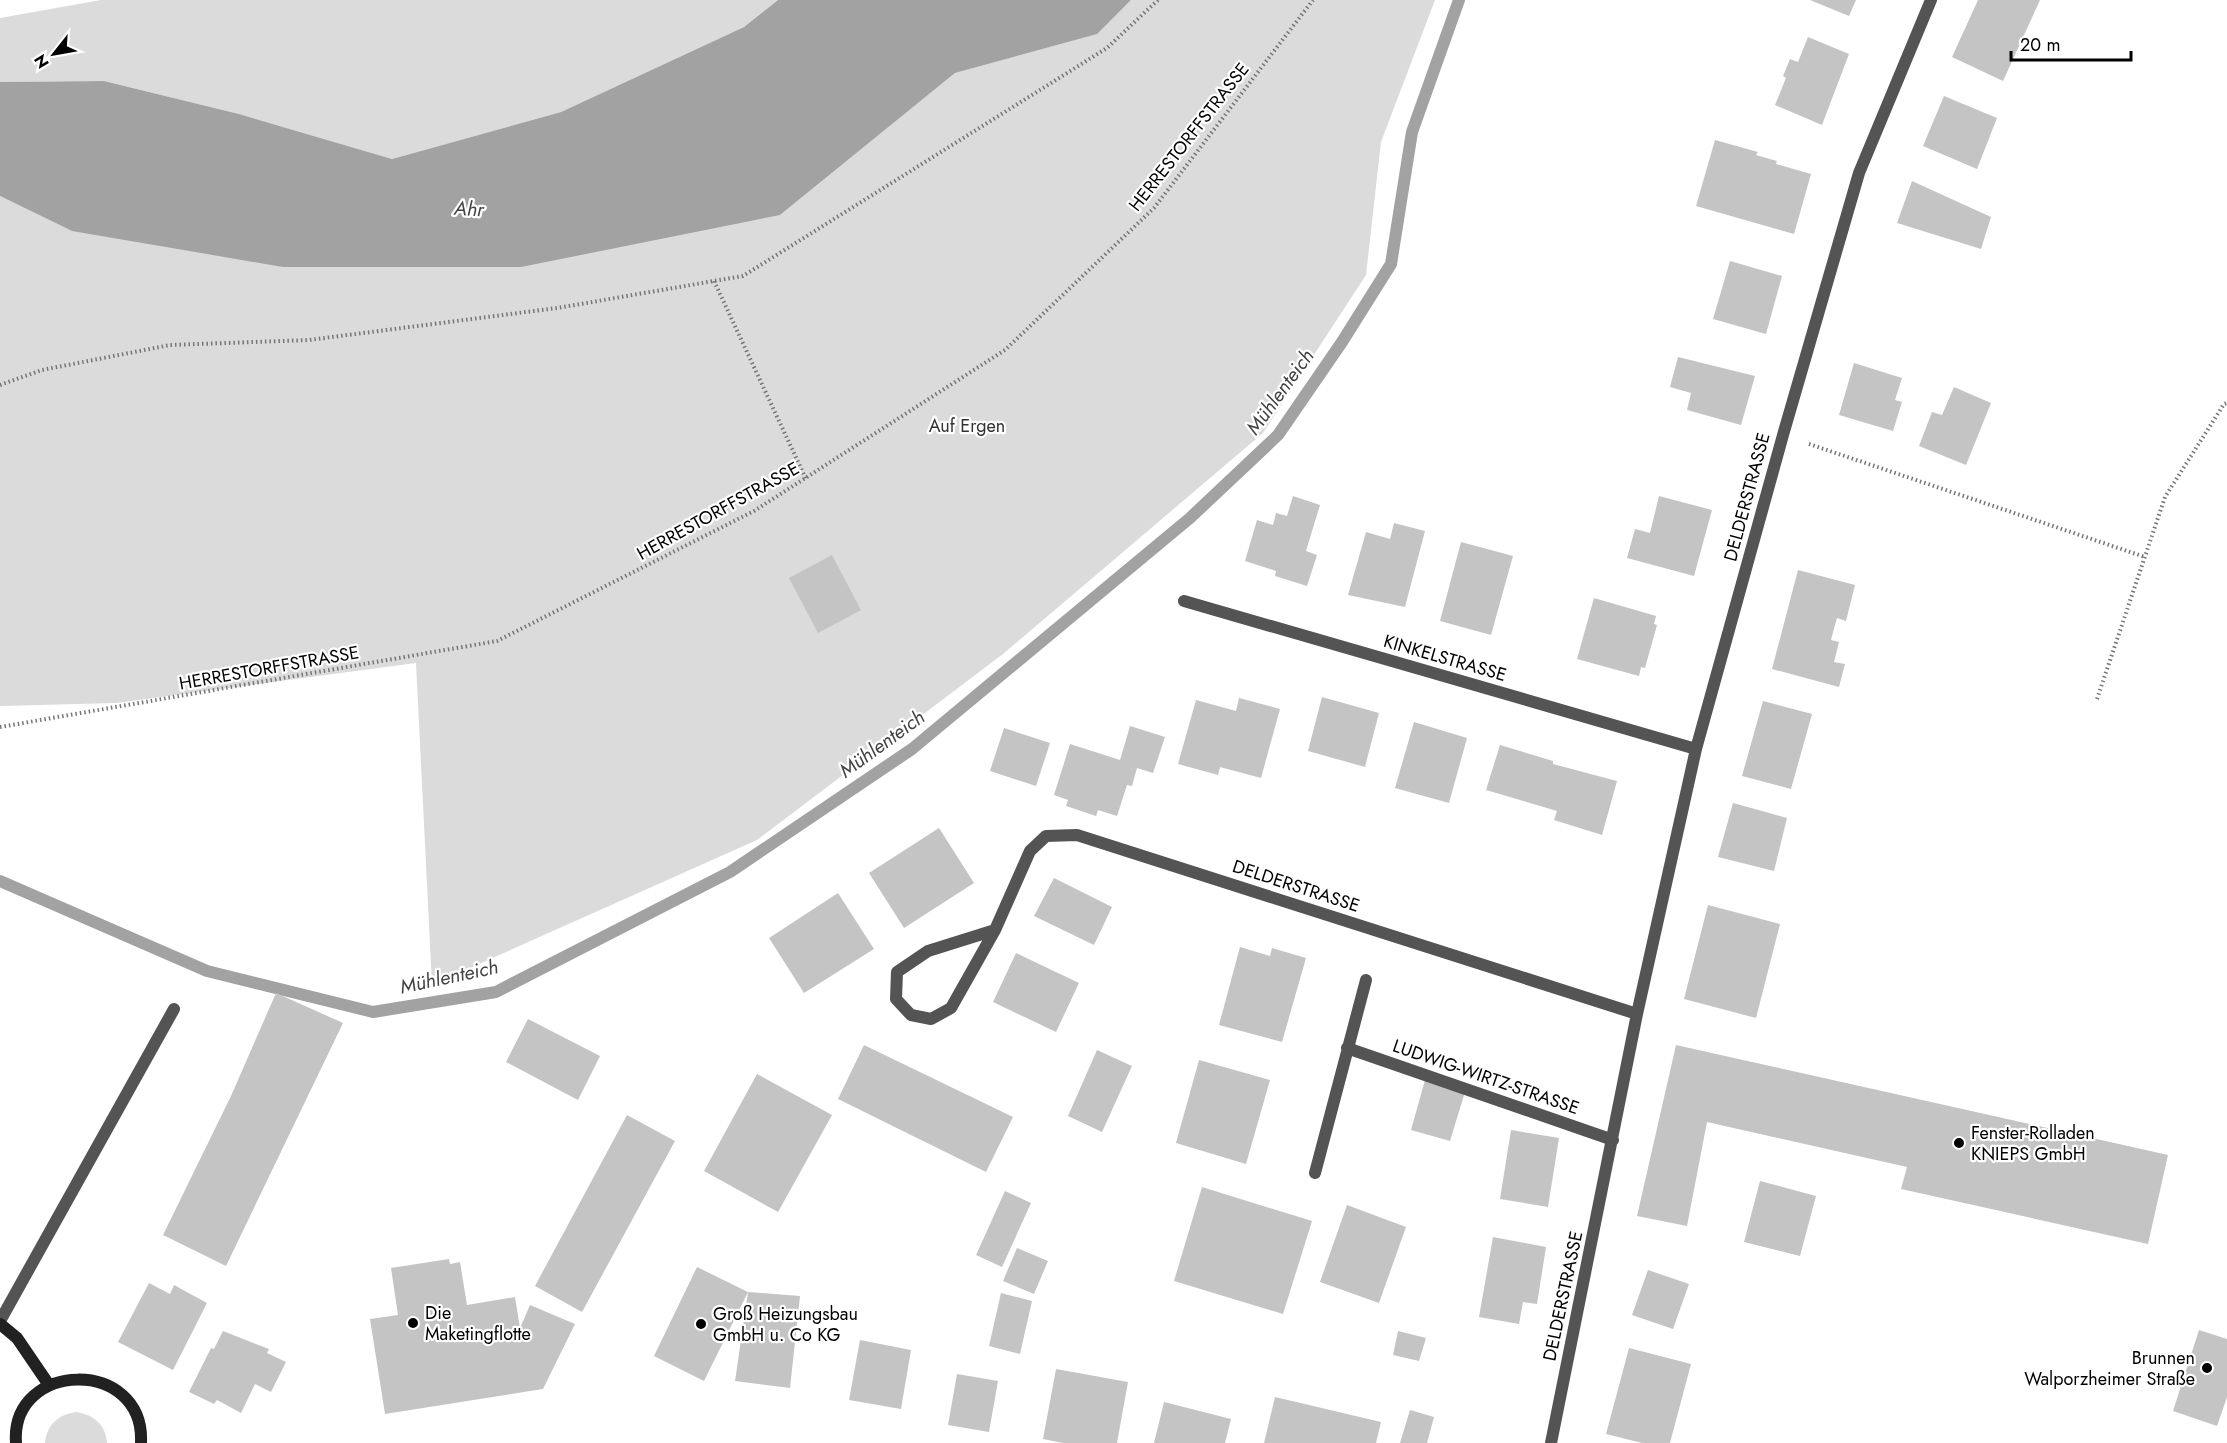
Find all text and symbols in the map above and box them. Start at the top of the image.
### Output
north arrow [24,24,84,84]
scale bar [2011,24,2131,62]
text: 20 m [2020,32,2060,58]
text: N [28,50,55,73]
street label: HERRESTORFFSTRASSE [1123,57,1255,217]
water label: Ahr [452,194,486,224]
water label: Mühlenteich [1239,343,1321,441]
park label: Auf Ergen [929,413,1005,439]
street label: DELDERSTRASSE [1717,430,1777,564]
street label: HERRESTORFFSTRASSE [632,455,804,567]
street label: KINKELSTRASSE [1381,628,1509,688]
street label: HERRESTORFFSTRASSE [177,639,361,697]
water label: Mühlenteich [833,703,931,785]
street label: DELDERSTRASSE [1229,853,1363,919]
water label: Mühlenteich [397,952,501,1002]
street label: LUDWIG-WIRTZ-STRASSE [1389,1033,1583,1121]
place label: Fenster-Rolladen KNIEPS GmbH [1971,1120,2095,1167]
marker: Fenster-Rolladen KNIEPS GmbH [1952,1136,1966,1150]
street label: DELDERSTRASSE [1537,1229,1589,1363]
place label: Die Maketingflotte [425,1300,531,1347]
place label: Groß Heizungsbau GmbH u. Co KG [713,1301,858,1348]
marker: Die Maketingflotte [406,1316,420,1330]
marker: Groß Heizungsbau GmbH u. Co KG [694,1317,708,1331]
place label: Brunnen Walporzheimer Straße [2024,1345,2195,1392]
marker: Brunnen Walporzheimer Straße [2200,1361,2214,1375]

